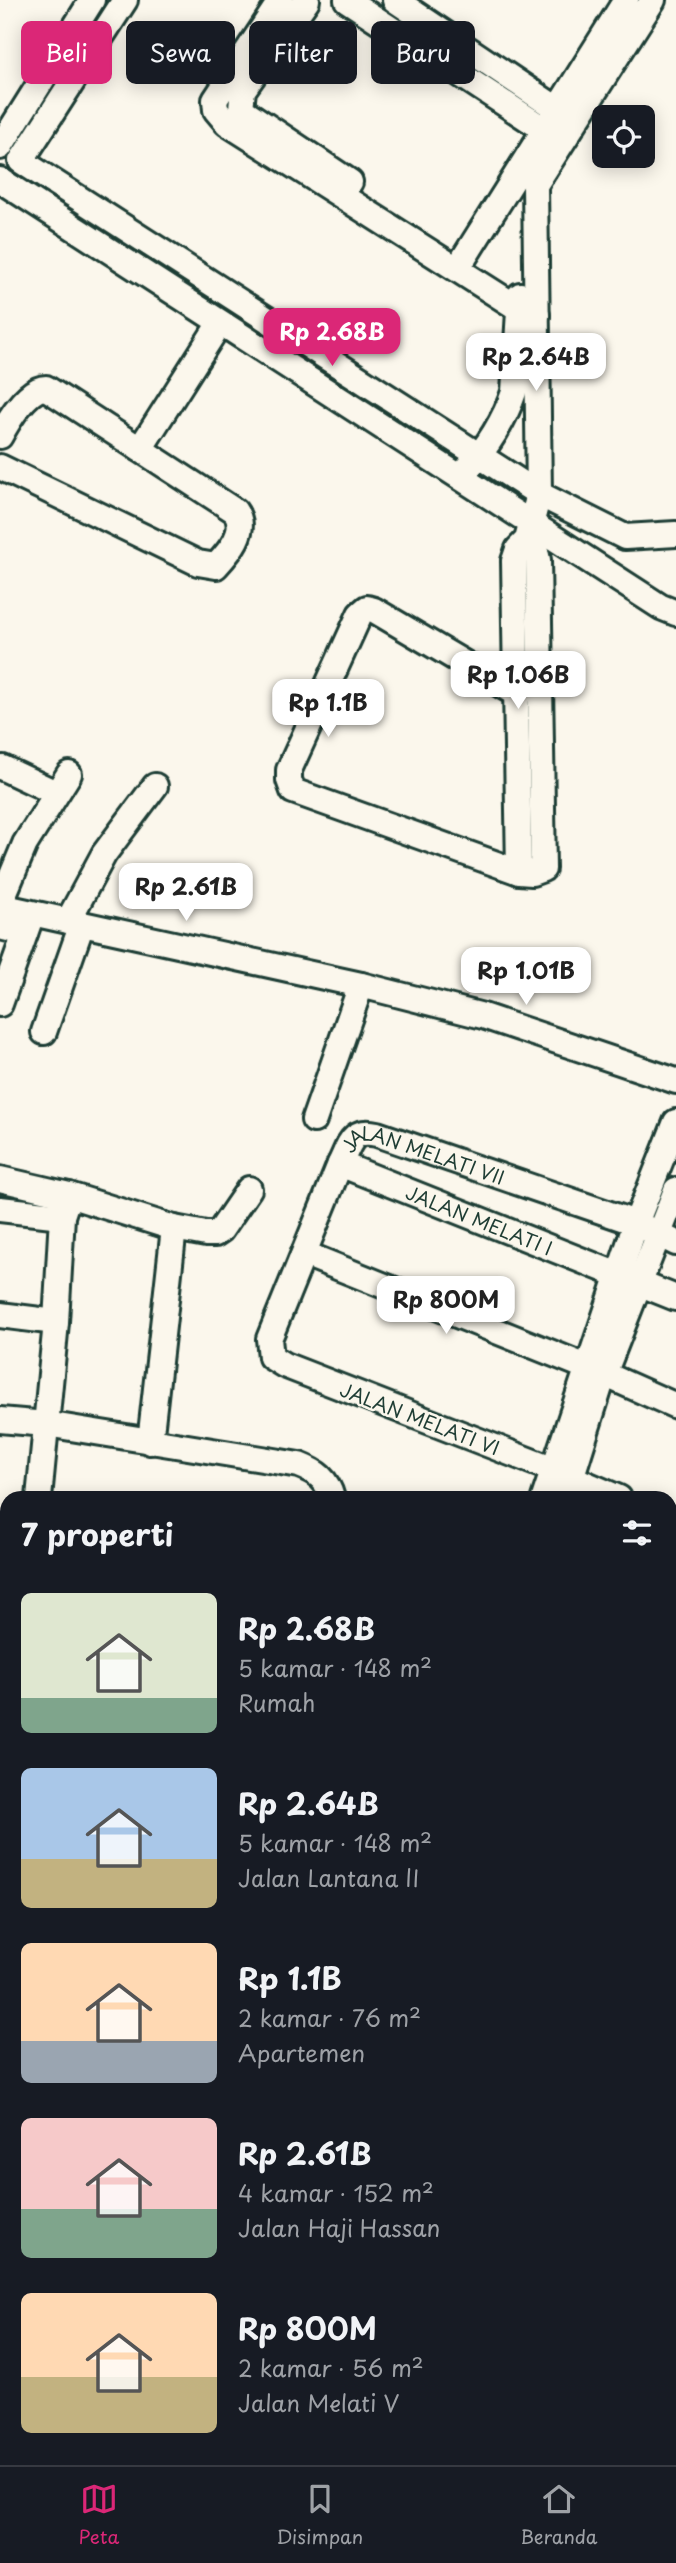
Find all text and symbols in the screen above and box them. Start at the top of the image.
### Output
chip: Beli [21,21,112,84]
chip: Sewa [126,21,235,84]
chip: Filter [249,21,357,84]
chip: Baru [371,21,475,84]
map controls [592,105,655,168]
button: locate [592,105,655,168]
pin: Rp 2.68B [260,308,404,368]
text: Rp 2.68B [279,313,385,348]
pin: Rp 2.64B [464,334,608,393]
text: Rp 2.64B [482,338,590,373]
pin: Rp 1.06B [446,652,590,711]
text: Rp 1.06B [467,656,569,691]
pin: Rp 1.1B [263,680,393,739]
text: Rp 1.1B [288,684,368,719]
pin: Rp 2.61B [114,864,258,923]
text: Rp 2.61B [135,868,237,903]
pin: Rp 1.01B [454,948,598,1007]
text: Rp 1.01B [477,952,575,987]
street label: JALAN MELATI VII [333,1119,508,1191]
street label: JALAN MELATI I [402,1178,557,1261]
pin: Rp 800M [381,1276,511,1336]
text: Rp 800M [393,1281,499,1316]
street label: JALAN MELATI VI [336,1375,504,1461]
text: 7 properti [21,1511,173,1556]
icon: filters [618,1514,656,1552]
text: Rp 2.68B [238,1605,375,1650]
icon: home [77,1621,161,1705]
text: 5 kamar · 148 m² [238,1650,432,1685]
text: Rumah [238,1685,315,1720]
text: Rp 2.64B [238,1780,379,1825]
icon: home [77,1796,161,1880]
text: 5 kamar · 148 m² [238,1825,432,1860]
text: Jalan Lantana II [238,1860,420,1895]
text: Rp 1.1B [238,1955,342,2000]
icon: home [77,1971,161,2055]
text: 2 kamar · 76 m² [238,2000,421,2035]
text: Apartemen [238,2035,365,2070]
text: Rp 2.61B [238,2130,372,2175]
icon: home [77,2146,161,2230]
text: 4 kamar · 152 m² [238,2175,434,2210]
text: Jalan Haji Hassan [238,2210,440,2245]
text: Rp 800M [238,2305,377,2350]
icon: home [77,2321,161,2405]
text: 2 kamar · 56 m² [238,2350,424,2385]
text: Jalan Melati V [238,2385,399,2420]
tab: Peta [79,2480,119,2550]
tab: Disimpan [276,2480,363,2550]
tab: Beranda [520,2480,597,2550]

